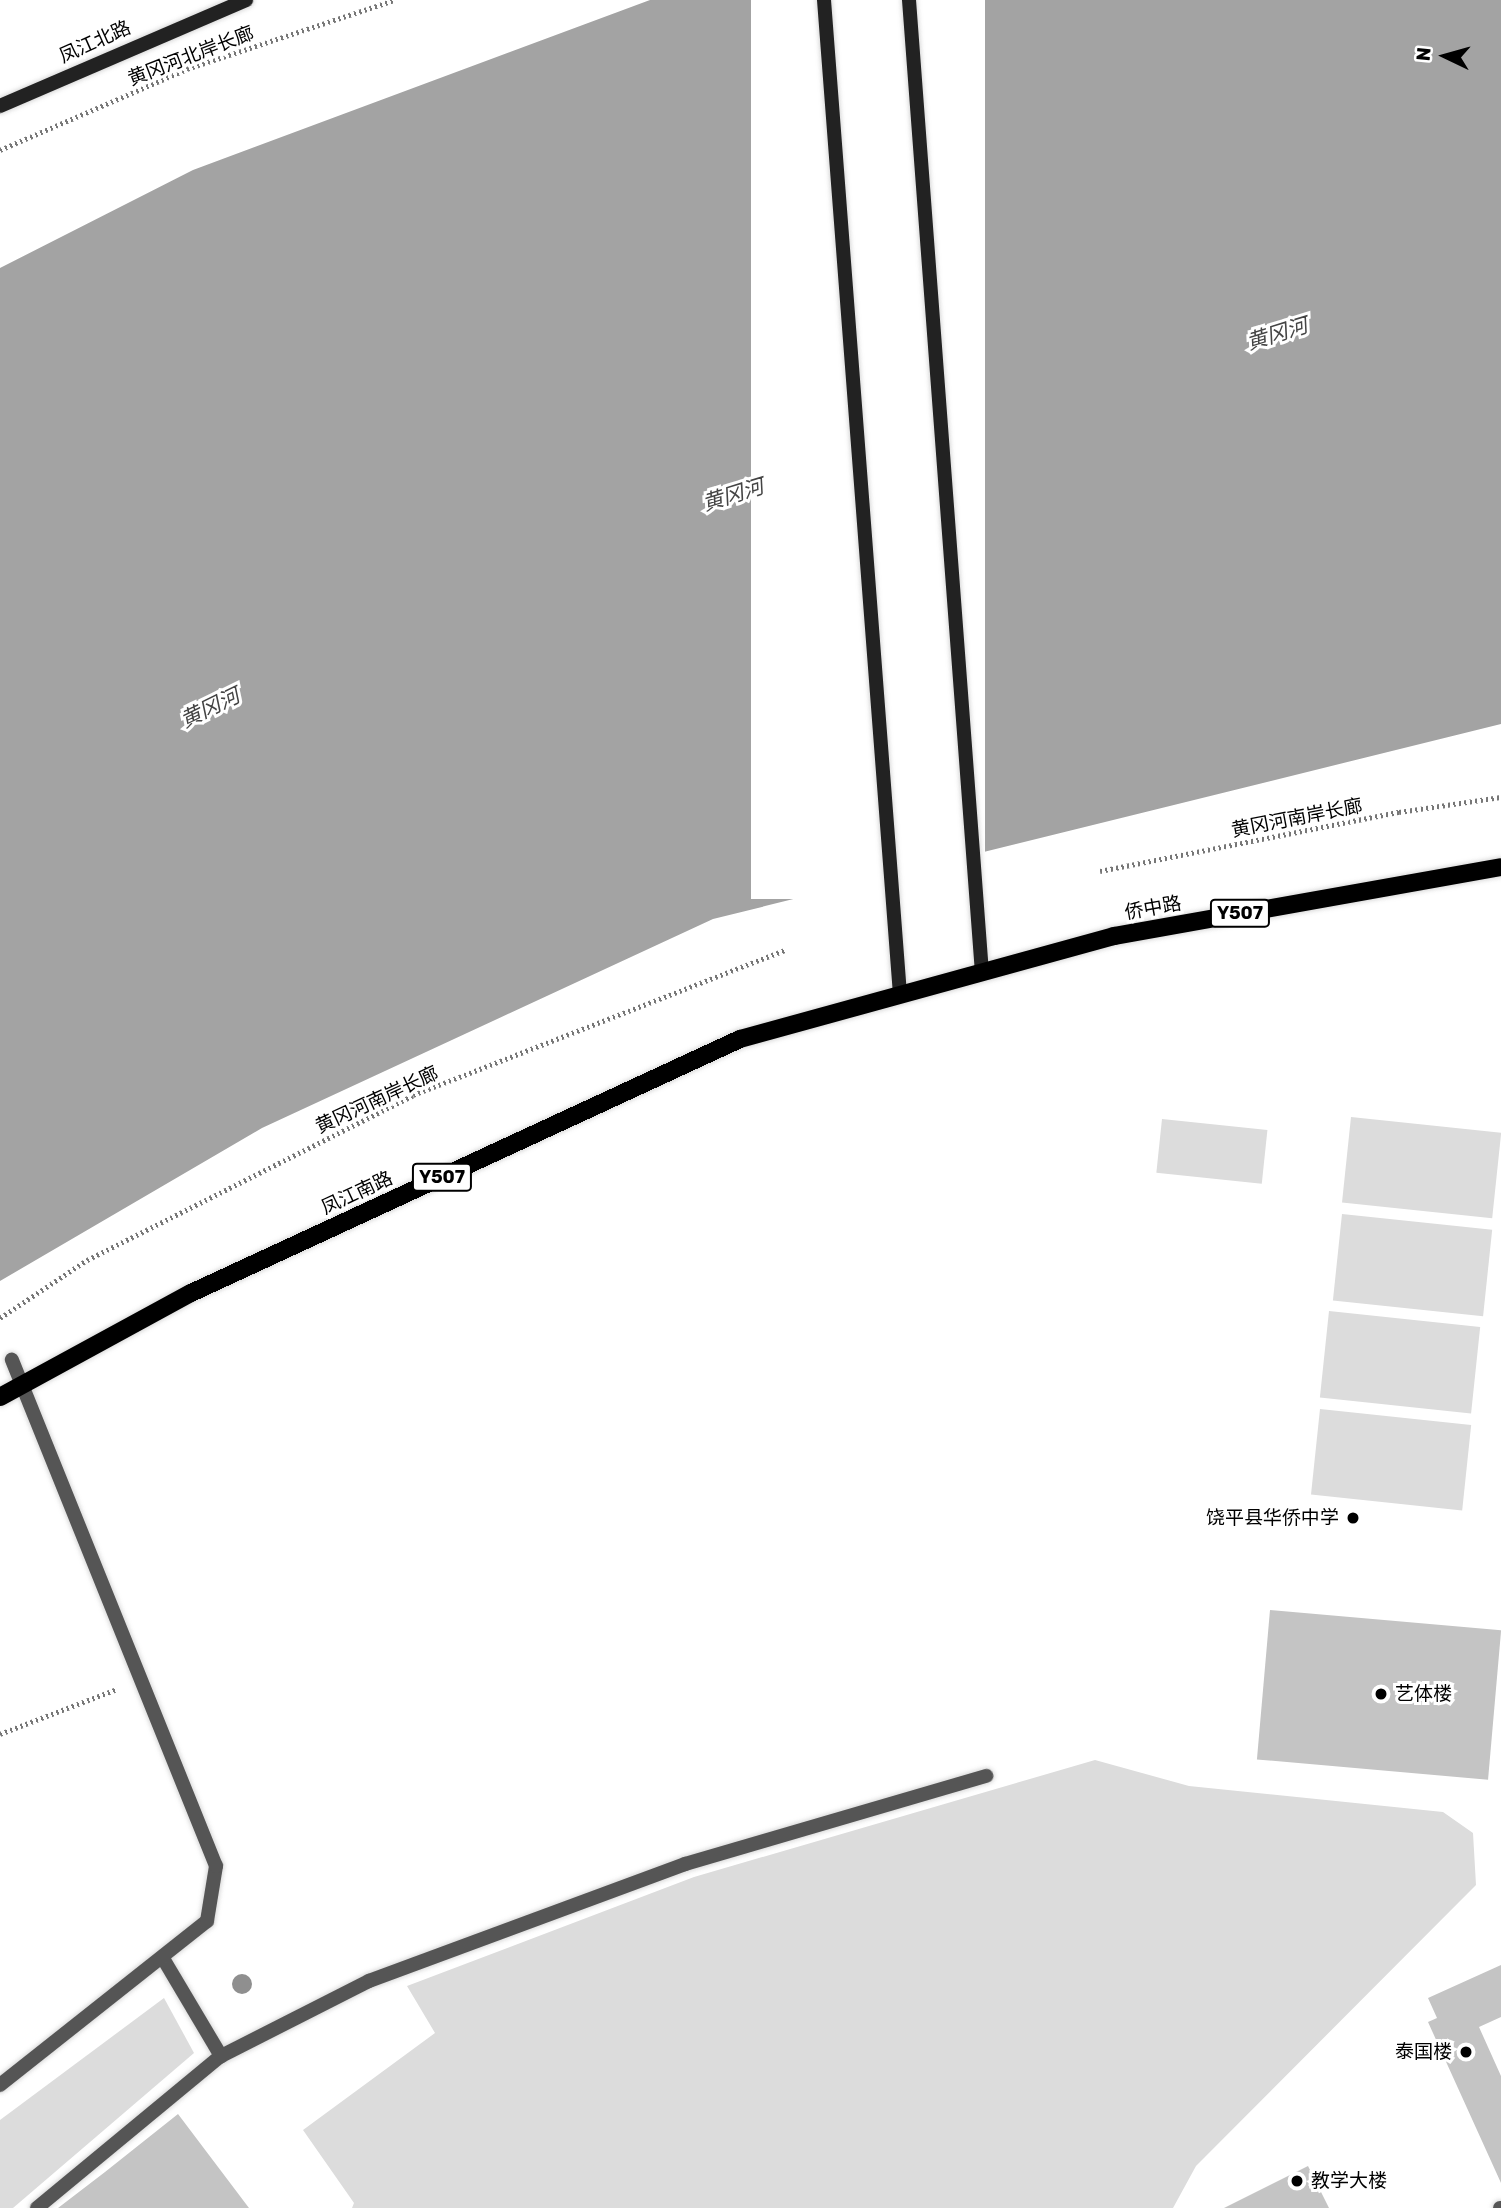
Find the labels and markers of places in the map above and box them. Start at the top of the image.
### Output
place label: 饶平县华侨中学 [1206,1507,1339,1529]
marker: 饶平县华侨中学 [1345,1510,1361,1526]
place label: 艺体楼 [1395,1683,1452,1705]
marker: 艺体楼 [1373,1686,1389,1702]
place label: 泰国楼 [1395,2041,1452,2063]
marker: 泰国楼 [1458,2044,1474,2060]
place label: 教学大楼 [1311,2170,1387,2192]
marker: 教学大楼 [1289,2173,1305,2189]

